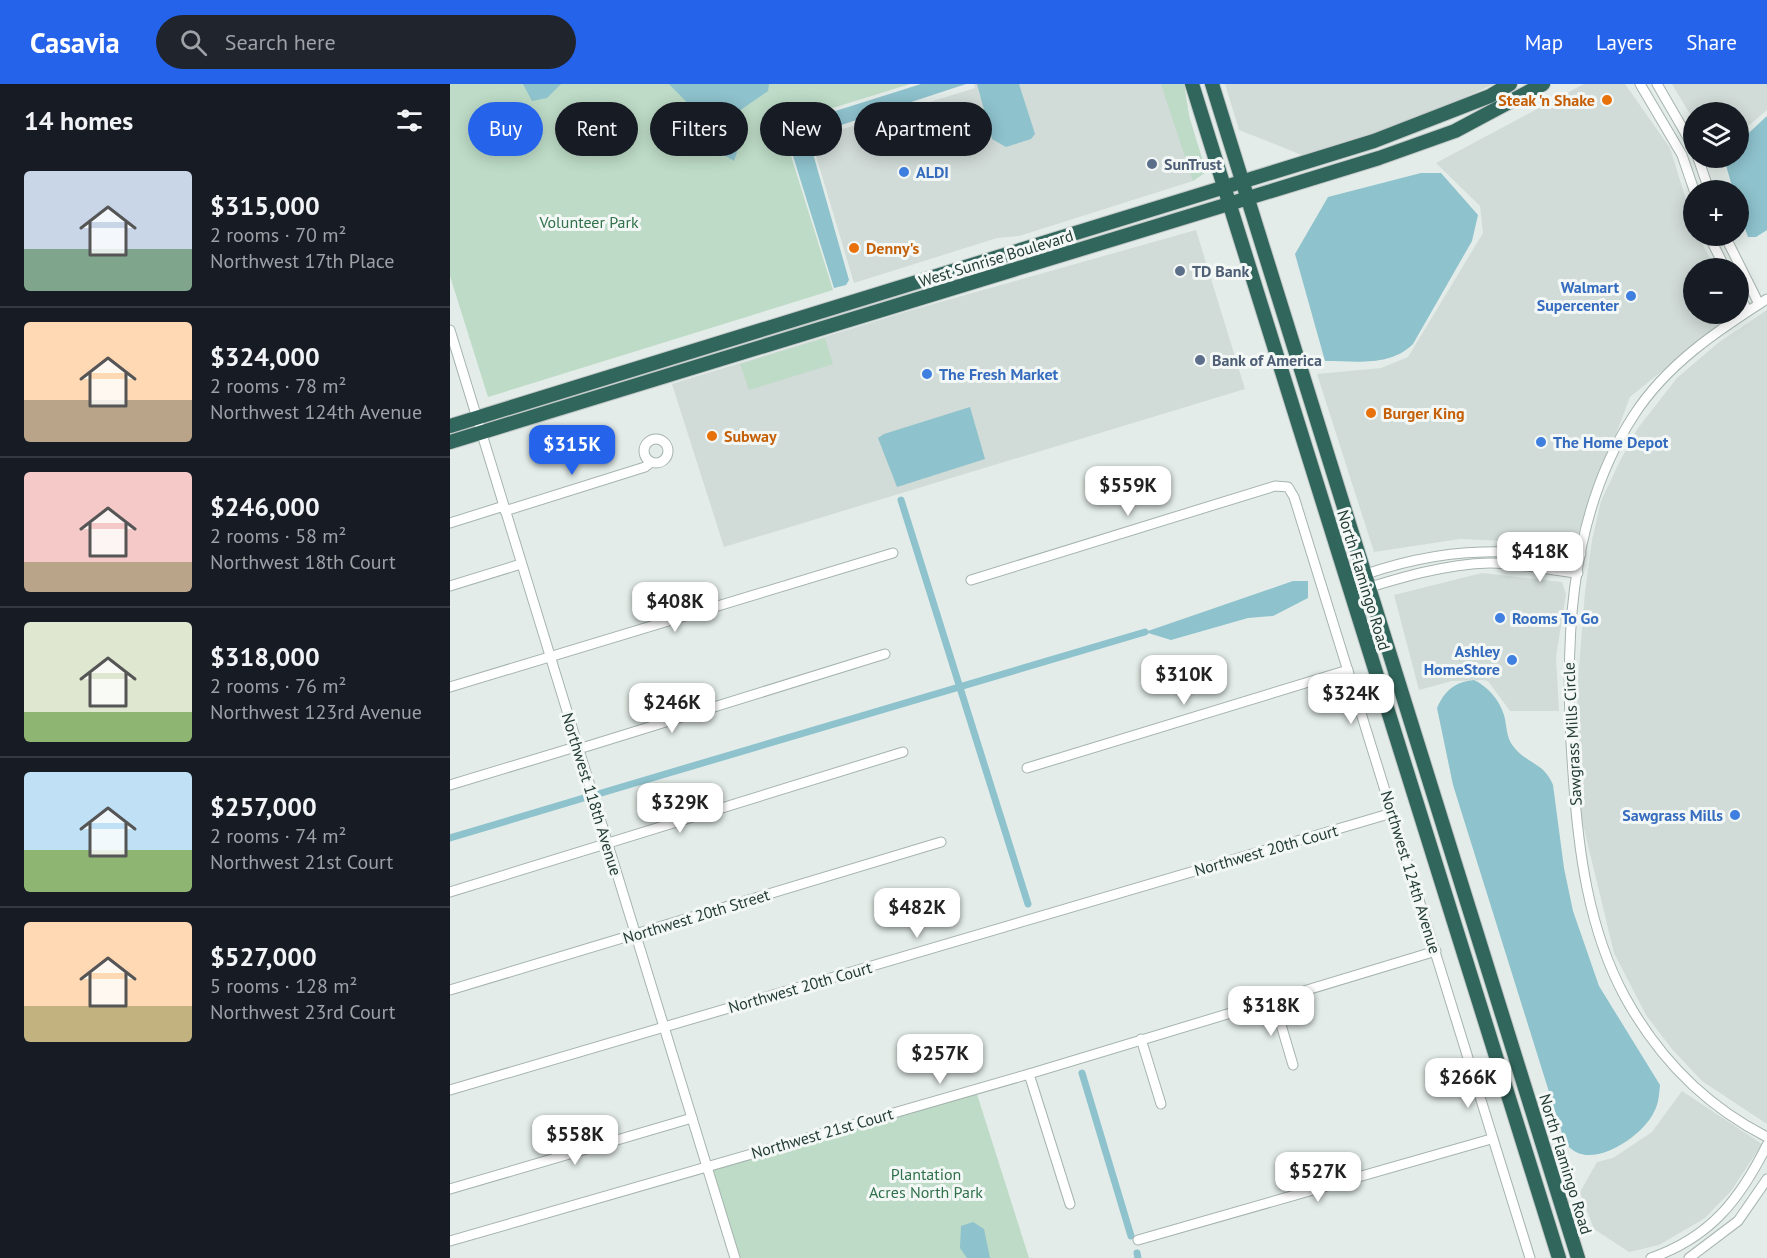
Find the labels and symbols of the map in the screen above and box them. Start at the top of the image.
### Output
place label: Steak 'n Shake [1498,90,1595,110]
marker: Steak 'n Shake [1600,93,1614,107]
place label: SunTrust [1164,154,1222,174]
marker: SunTrust [1145,157,1159,171]
place label: ALDI [916,162,949,182]
marker: ALDI [897,165,911,179]
park label: Volunteer Park [538,212,639,232]
street label: West Sunrise Boulevard [916,225,1076,291]
place label: Denny's [866,238,919,258]
marker: Denny's [847,241,861,255]
place label: TD Bank [1192,261,1249,281]
marker: TD Bank [1173,264,1187,278]
place label: Walmart Supercenter [1537,277,1619,315]
marker: Walmart Supercenter [1624,289,1638,303]
place label: Bank of America [1212,350,1322,370]
marker: Bank of America [1193,353,1207,367]
place label: The Fresh Market [939,364,1059,384]
marker: The Fresh Market [920,367,934,381]
place label: Burger King [1383,403,1465,423]
marker: Burger King [1364,406,1378,420]
pin: $315K [530,425,614,476]
place label: Subway [724,426,777,446]
marker: Subway [705,429,719,443]
place label: The Home Depot [1553,432,1669,452]
marker: The Home Depot [1534,435,1548,449]
pin: $559K [1086,466,1170,517]
street label: North Flamingo Road [1333,507,1395,653]
pin: $418K [1498,532,1582,583]
pin: $408K [633,582,717,633]
place label: Rooms To Go [1512,608,1599,628]
marker: Rooms To Go [1493,611,1507,625]
place label: Ashley HomeStore [1424,641,1500,679]
marker: Ashley HomeStore [1505,653,1519,667]
pin: $310K [1142,655,1226,706]
street label: Sawgrass Mills Circle [1558,662,1586,806]
pin: $324K [1309,674,1393,725]
pin: $246K [630,683,714,734]
street label: Northwest 118th Avenue [558,710,626,878]
pin: $329K [638,783,722,834]
street label: Northwest 124th Avenue [1377,788,1445,956]
place label: Sawgrass Mills [1622,805,1723,825]
marker: Sawgrass Mills [1728,808,1742,822]
street label: Northwest 20th Court [1192,820,1341,880]
street label: Northwest 20th Street [620,884,772,948]
pin: $482K [875,888,959,939]
street label: Northwest 20th Court [726,957,875,1017]
pin: $318K [1229,986,1313,1037]
pin: $257K [898,1034,982,1085]
pin: $266K [1426,1058,1510,1109]
street label: North Flamingo Road [1535,1091,1597,1237]
street label: Northwest 21st Court [749,1103,896,1163]
pin: $558K [533,1115,617,1166]
pin: $527K [1276,1152,1360,1203]
park label: Plantation Acres North Park [869,1164,983,1202]

